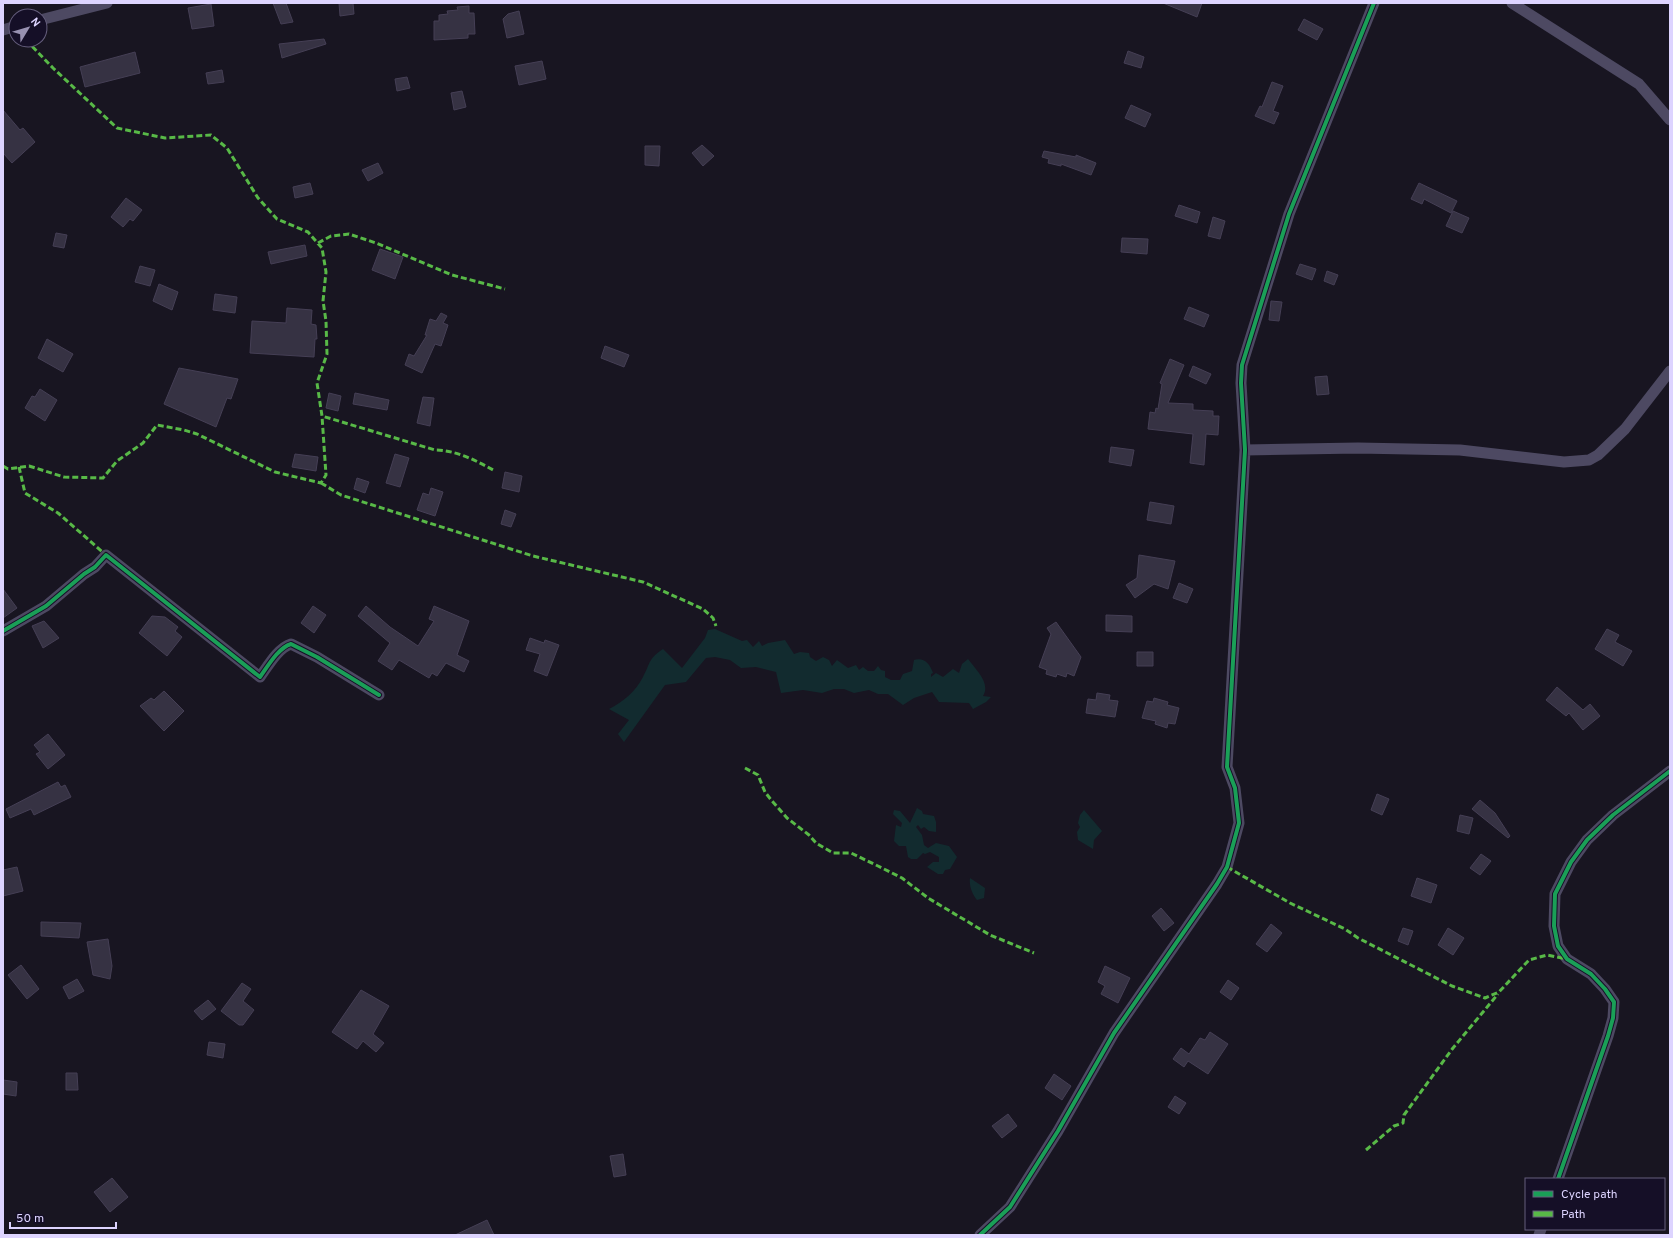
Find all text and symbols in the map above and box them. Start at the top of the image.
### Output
north arrow [8,8,48,48]
text: N [27,15,43,30]
legend [1525,1178,1665,1230]
text: Cycle path [1561,1187,1618,1203]
scale bar [10,1204,116,1230]
text: Path [1561,1207,1586,1223]
text: 50 m [16,1211,44,1227]

